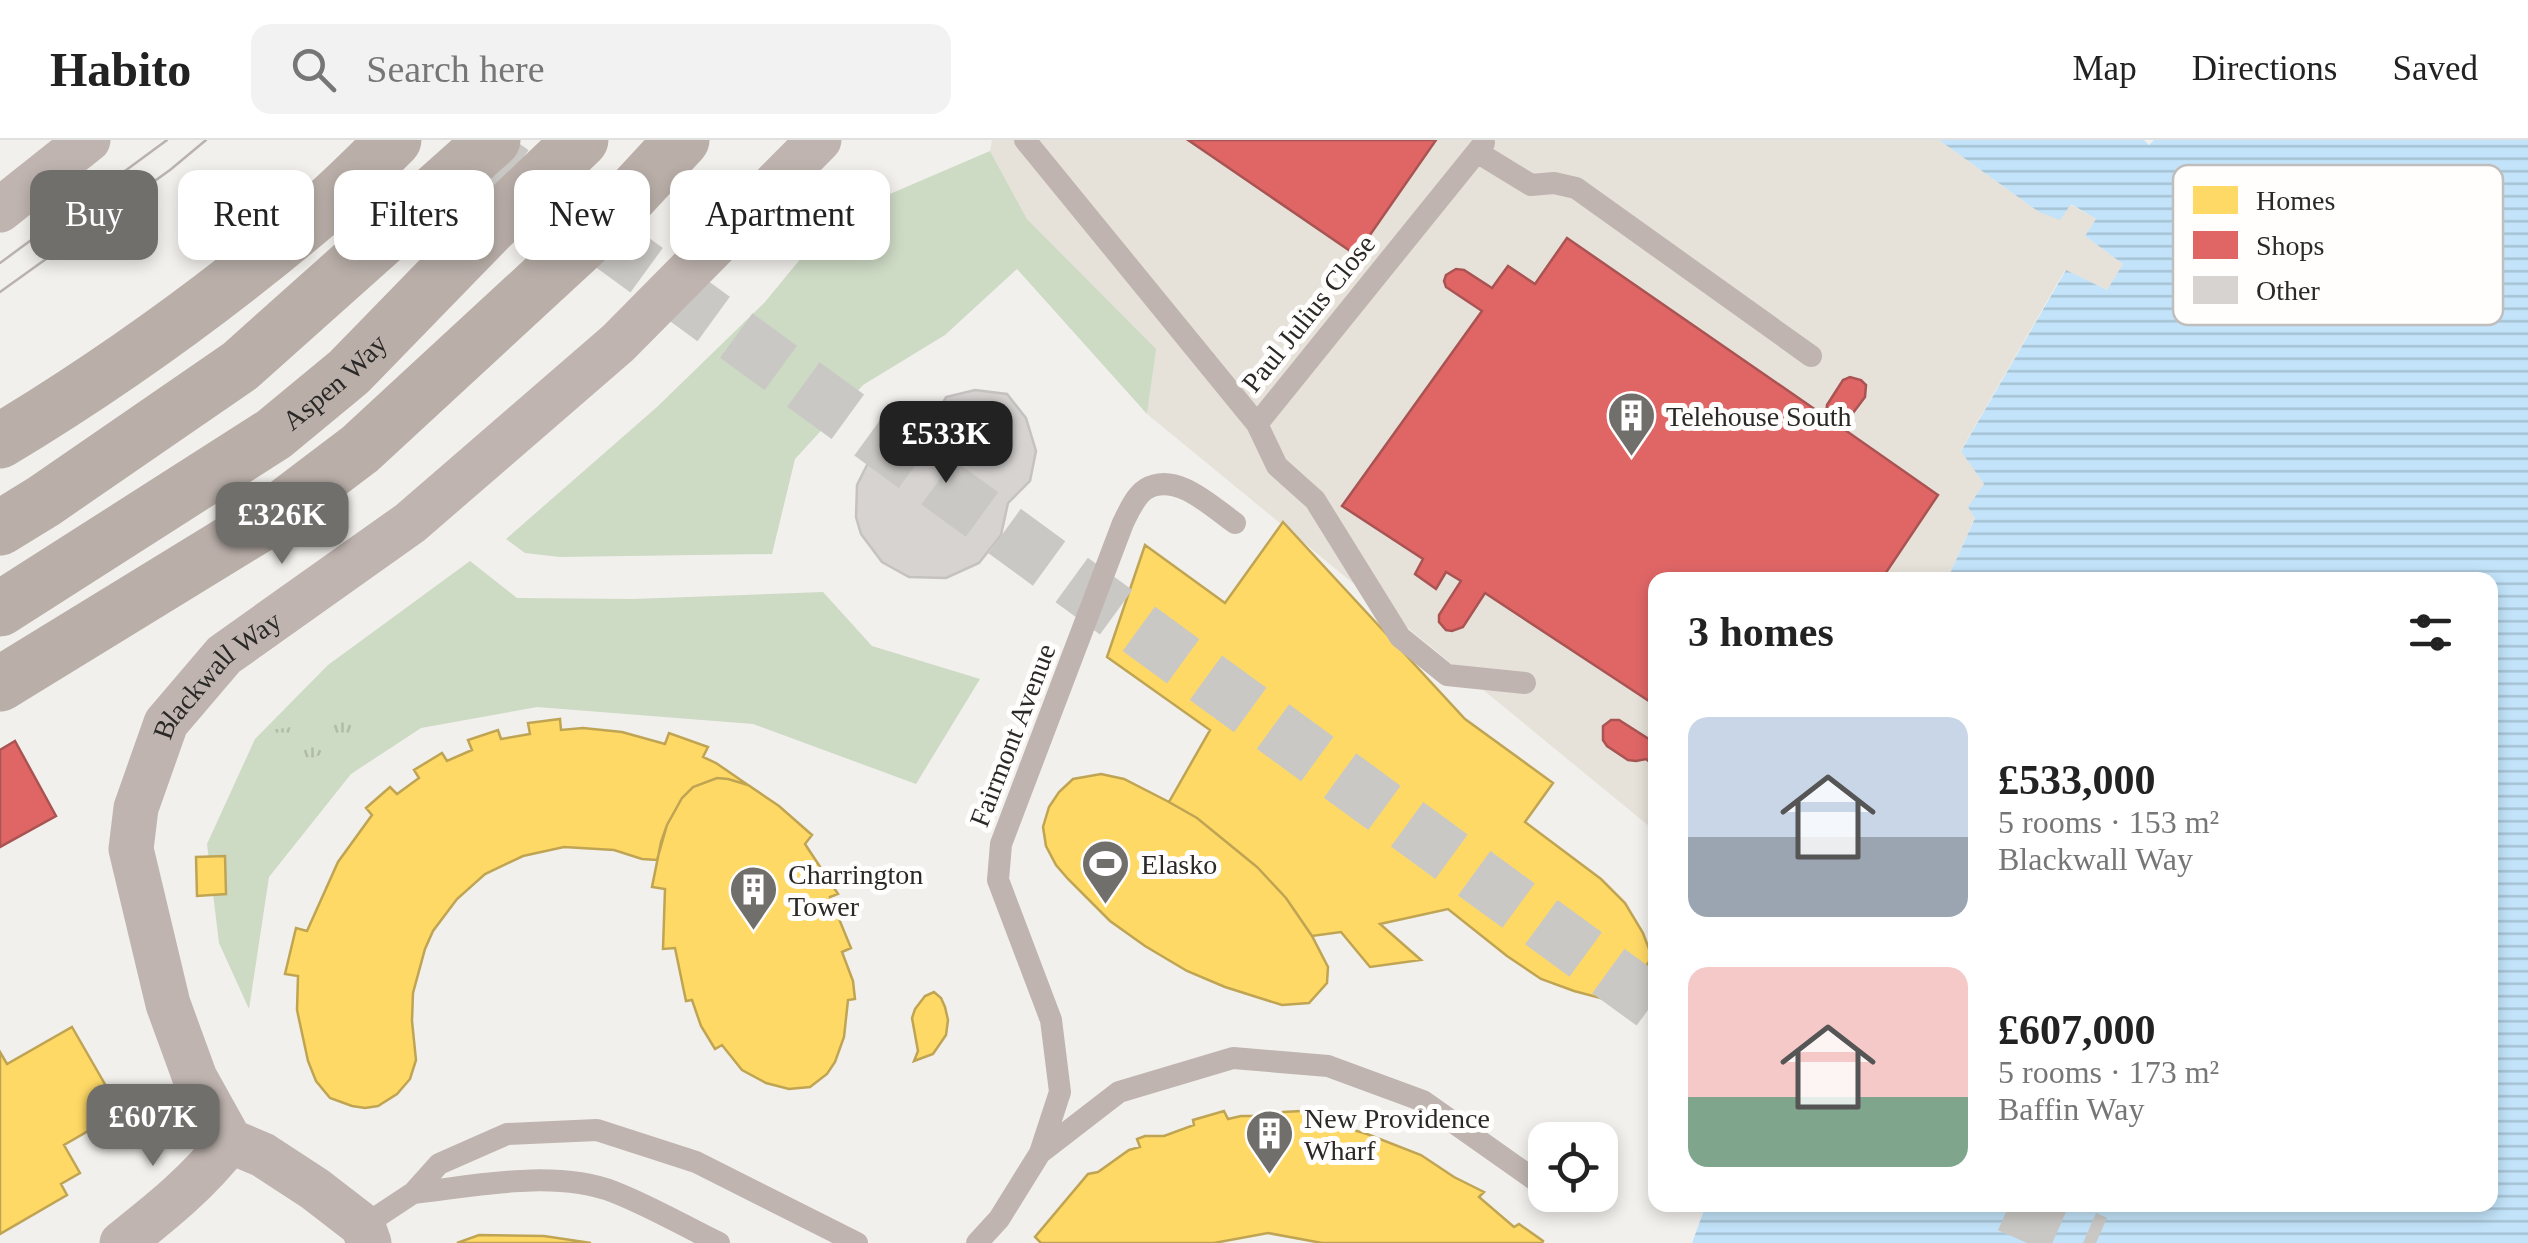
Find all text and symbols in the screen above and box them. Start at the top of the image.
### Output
search box [251,24,951,114]
icon: search [286,42,341,97]
text: Habito [50,43,191,96]
text: Search here [366,48,545,90]
text: Map [2073,49,2137,88]
text: Directions [2192,49,2337,88]
text: Saved [2392,49,2478,88]
legend [2173,165,2503,325]
chip: Buy [30,170,158,260]
chip: Rent [178,170,314,260]
chip: Filters [334,170,494,260]
chip: New [514,170,650,260]
chip: Apartment [670,170,890,260]
text: Homes [2256,185,2335,216]
street label: Paul Julius Close [1236,229,1381,398]
text: Shops [2256,230,2324,261]
text: Other [2256,275,2320,306]
street label: Aspen Way [276,328,393,436]
building icon: Telehouse South [1605,390,1657,458]
pin: £533K [876,401,1016,486]
place label: Telehouse South [1666,401,1851,432]
text: £533K [902,415,990,451]
pin: £326K [212,482,352,567]
text: £326K [238,496,326,532]
street label: Blackwall Way [147,605,287,743]
icon: filters [2403,605,2458,660]
text: 3 homes [1688,609,1834,655]
street label: Fairmont Avenue [963,639,1062,831]
icon: home [1768,757,1888,877]
text: £533,000 [1998,757,2156,803]
text: 5 rooms · 153 m² [1998,804,2219,840]
sports icon: Elasko [1080,838,1132,906]
text: Blackwall Way [1998,841,2193,877]
place label: Elasko [1141,849,1217,880]
place label: Charrington Tower [788,859,923,922]
building icon: Charrington Tower [727,864,779,932]
icon: home [1768,1007,1888,1127]
text: £607,000 [1998,1007,2156,1053]
text: 5 rooms · 173 m² [1998,1054,2219,1090]
pin: £607K [83,1084,223,1169]
text: Baffin Way [1998,1091,2144,1127]
text: £607K [109,1098,197,1134]
place label: New Providence Wharf [1304,1103,1490,1166]
building icon: New Providence Wharf [1243,1108,1295,1176]
map controls [1528,1122,1618,1212]
button: locate [1528,1122,1618,1212]

